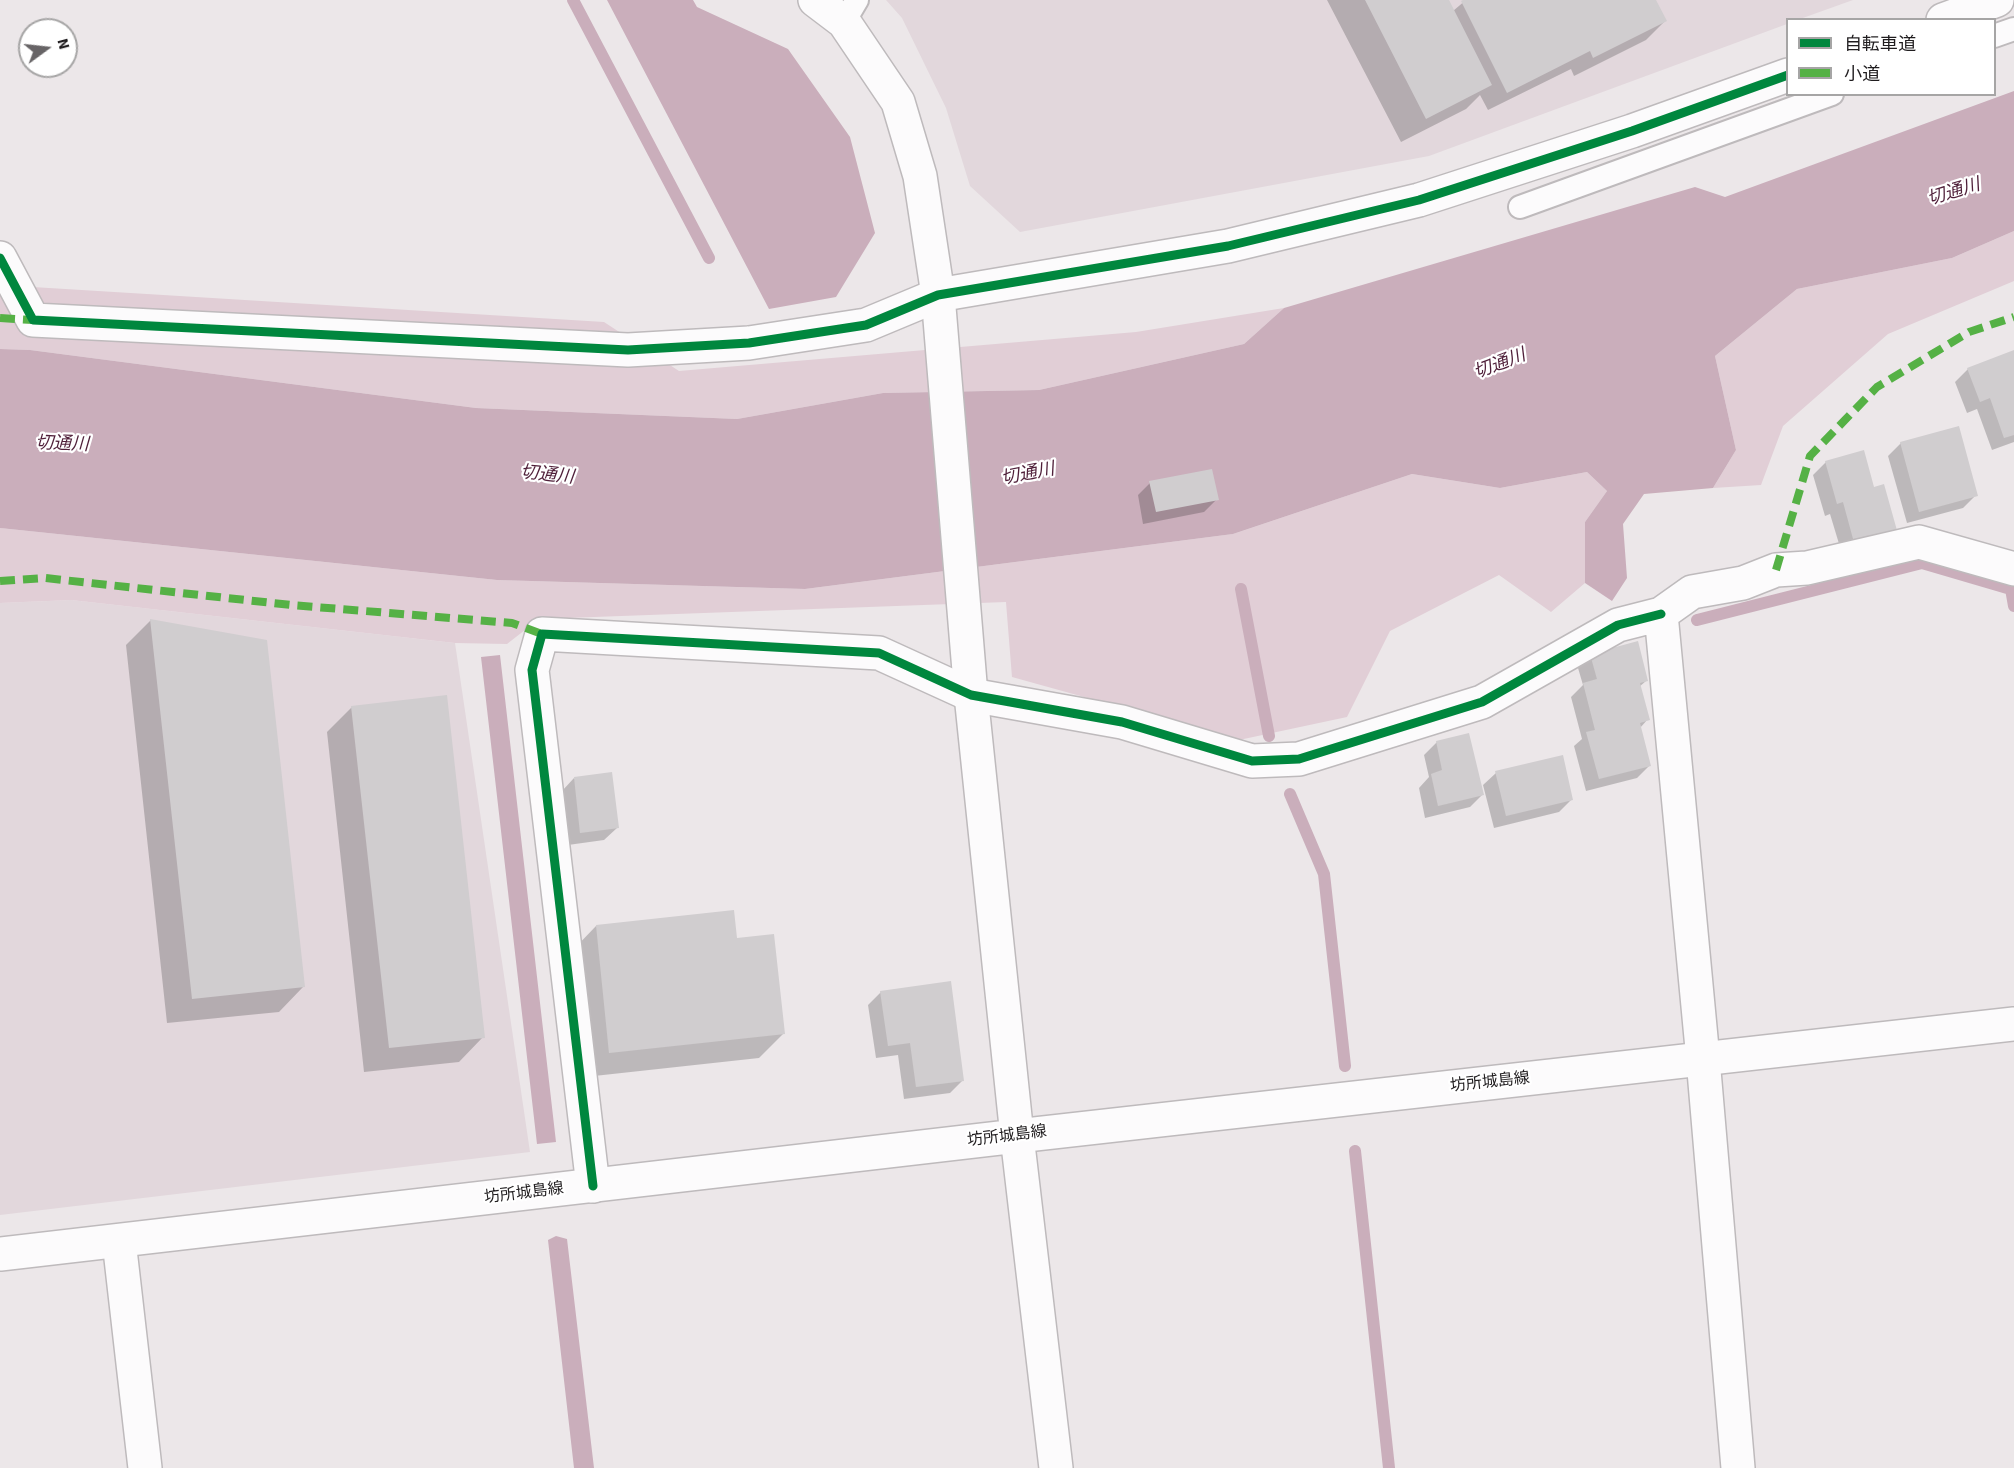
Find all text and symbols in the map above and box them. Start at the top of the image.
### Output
north arrow [18,18,78,78]
legend [1786,18,1996,96]
text: 自転車道 [1844,32,1916,57]
text: N [51,36,75,52]
text: 小道 [1844,62,1880,87]
water label: 切通川 [1925,175,1983,211]
water label: 切通川 [1471,345,1529,385]
water label: 切通川 [35,433,89,457]
water label: 切通川 [999,459,1057,491]
water label: 切通川 [519,462,575,490]
street label: 坊所城島線 [1449,1069,1531,1097]
street label: 坊所城島線 [966,1123,1048,1151]
street label: 坊所城島線 [483,1180,565,1208]

